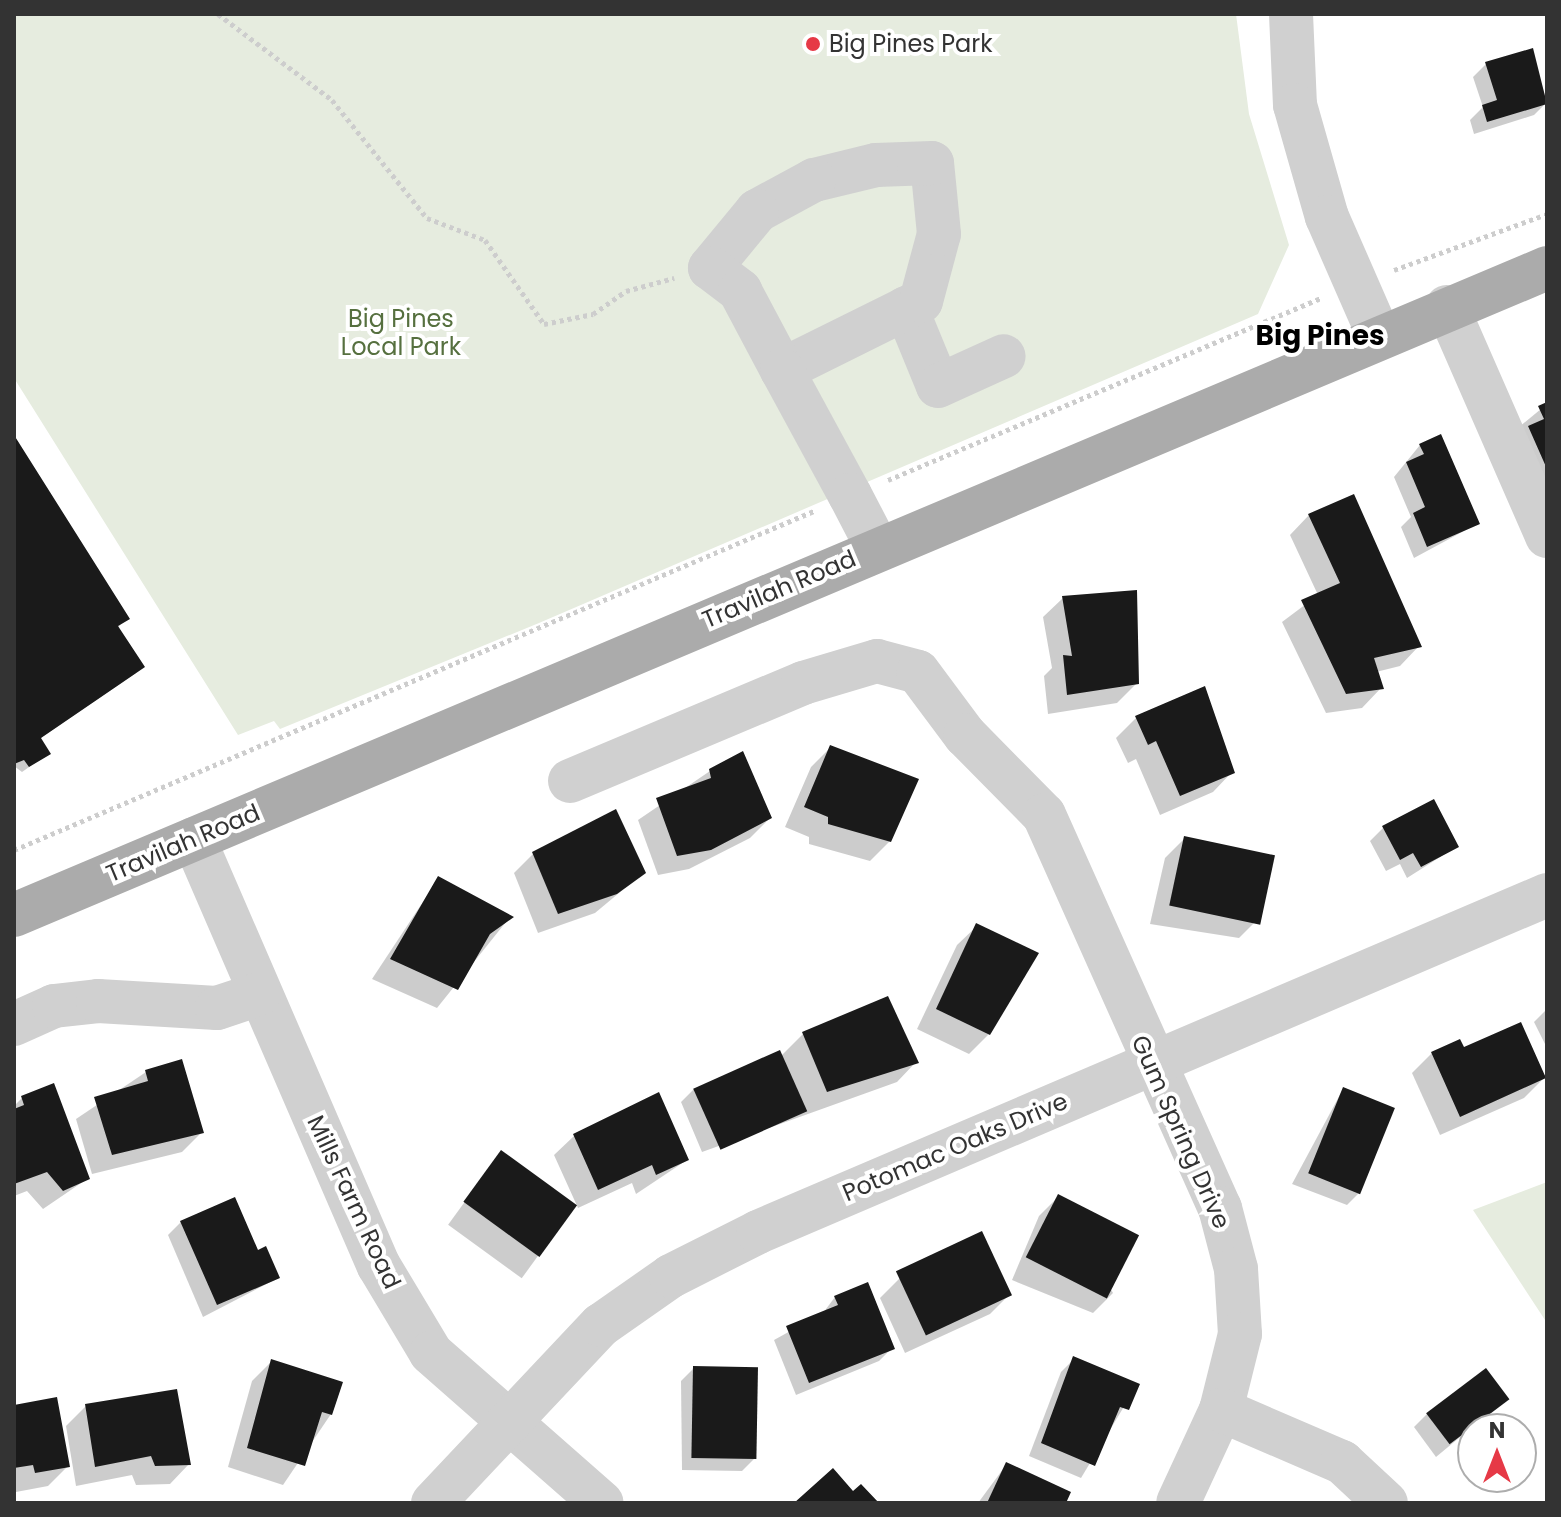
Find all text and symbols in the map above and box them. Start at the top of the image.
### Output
place label: Big Pines Park [829,30,993,58]
marker: Big Pines Park [804,35,822,53]
park label: Big Pines Local Park [341,305,461,361]
district label: Big Pines [1255,319,1385,353]
street label: Travilah Road [698,544,860,634]
street label: Travilah Road [102,798,264,888]
street label: Gum Spring Drive [1125,1031,1237,1233]
street label: Potomac Oaks Drive [838,1087,1072,1207]
street label: Mills Farm Road [301,1111,407,1293]
north arrow [1457,1413,1537,1493]
text: N [1489,1415,1505,1446]

